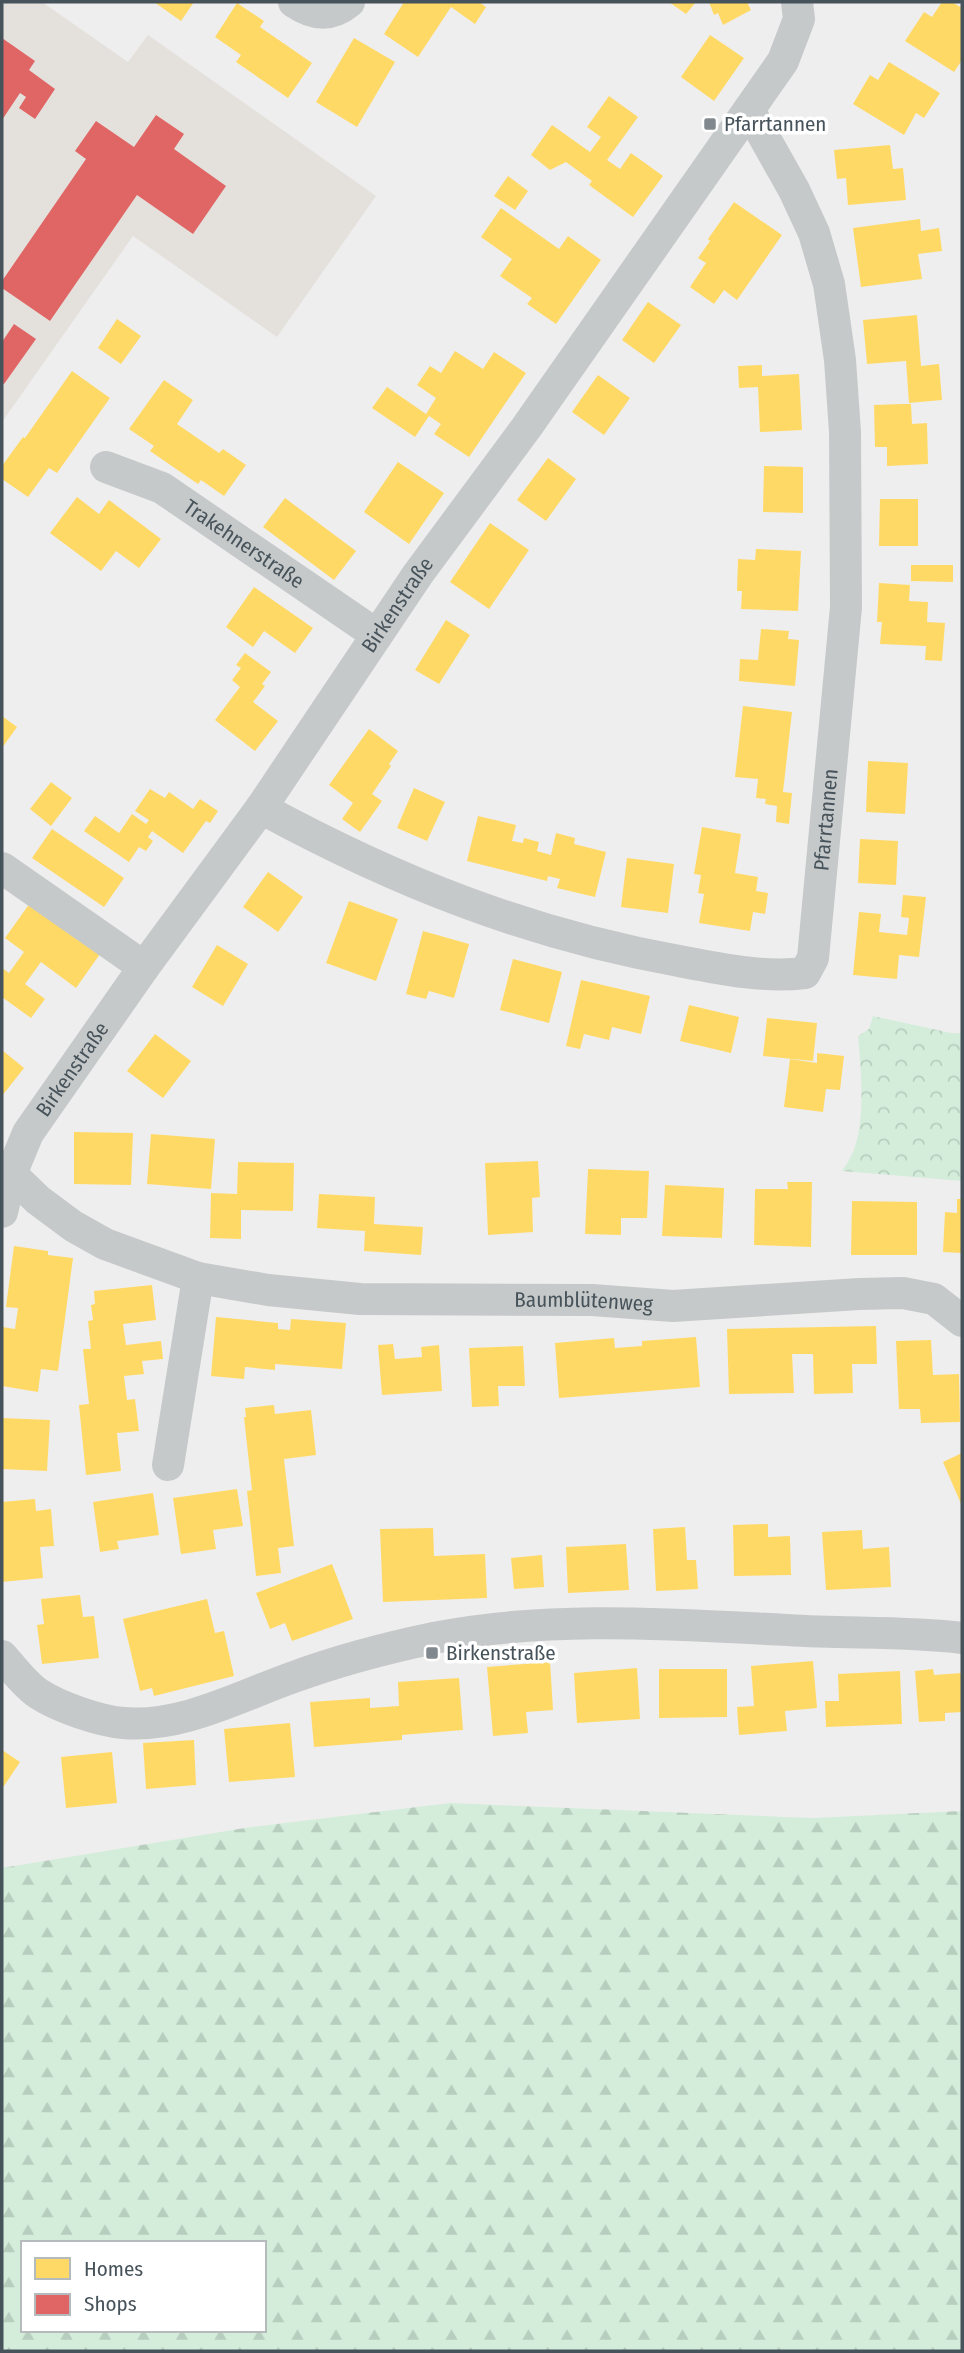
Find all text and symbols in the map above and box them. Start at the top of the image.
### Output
place label: Pfarrtannen [724,111,826,137]
marker: Pfarrtannen [702,116,718,132]
street label: Trakehnerstraße [179,494,309,594]
street label: Birkenstraße [356,552,439,658]
street label: Pfarrtannen [808,768,844,872]
street label: Birkenstraße [30,1017,114,1122]
street label: Baumblütenweg [514,1287,654,1317]
place label: Birkenstraße [446,1640,556,1666]
marker: Birkenstraße [424,1645,440,1661]
legend [21,2241,266,2332]
text: Homes [84,2256,143,2282]
text: Shops [84,2291,137,2317]

